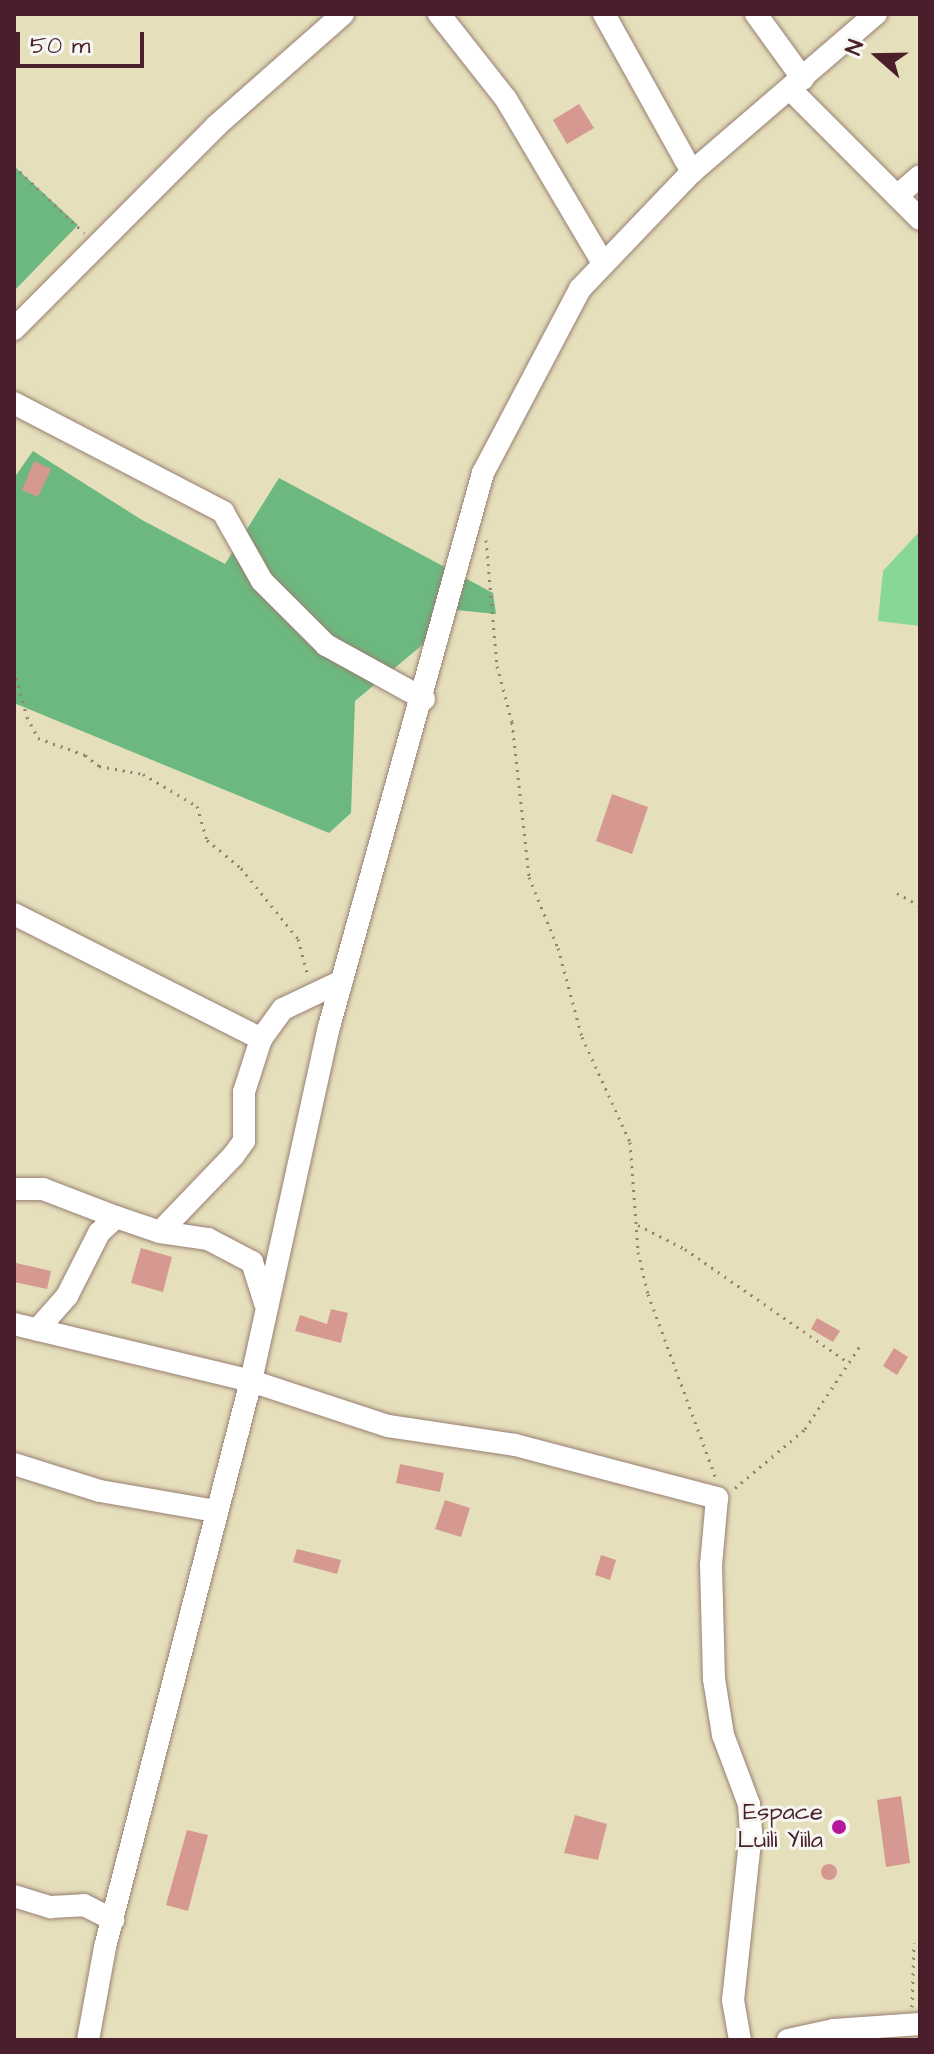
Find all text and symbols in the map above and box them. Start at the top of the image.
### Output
scale bar [20,16,148,66]
north arrow [838,16,918,96]
text: 50 m [30,29,90,63]
text: N [838,36,872,59]
place label: Espace Luili Yiila [737,1799,823,1855]
marker: Espace Luili Yiila [830,1818,848,1836]

